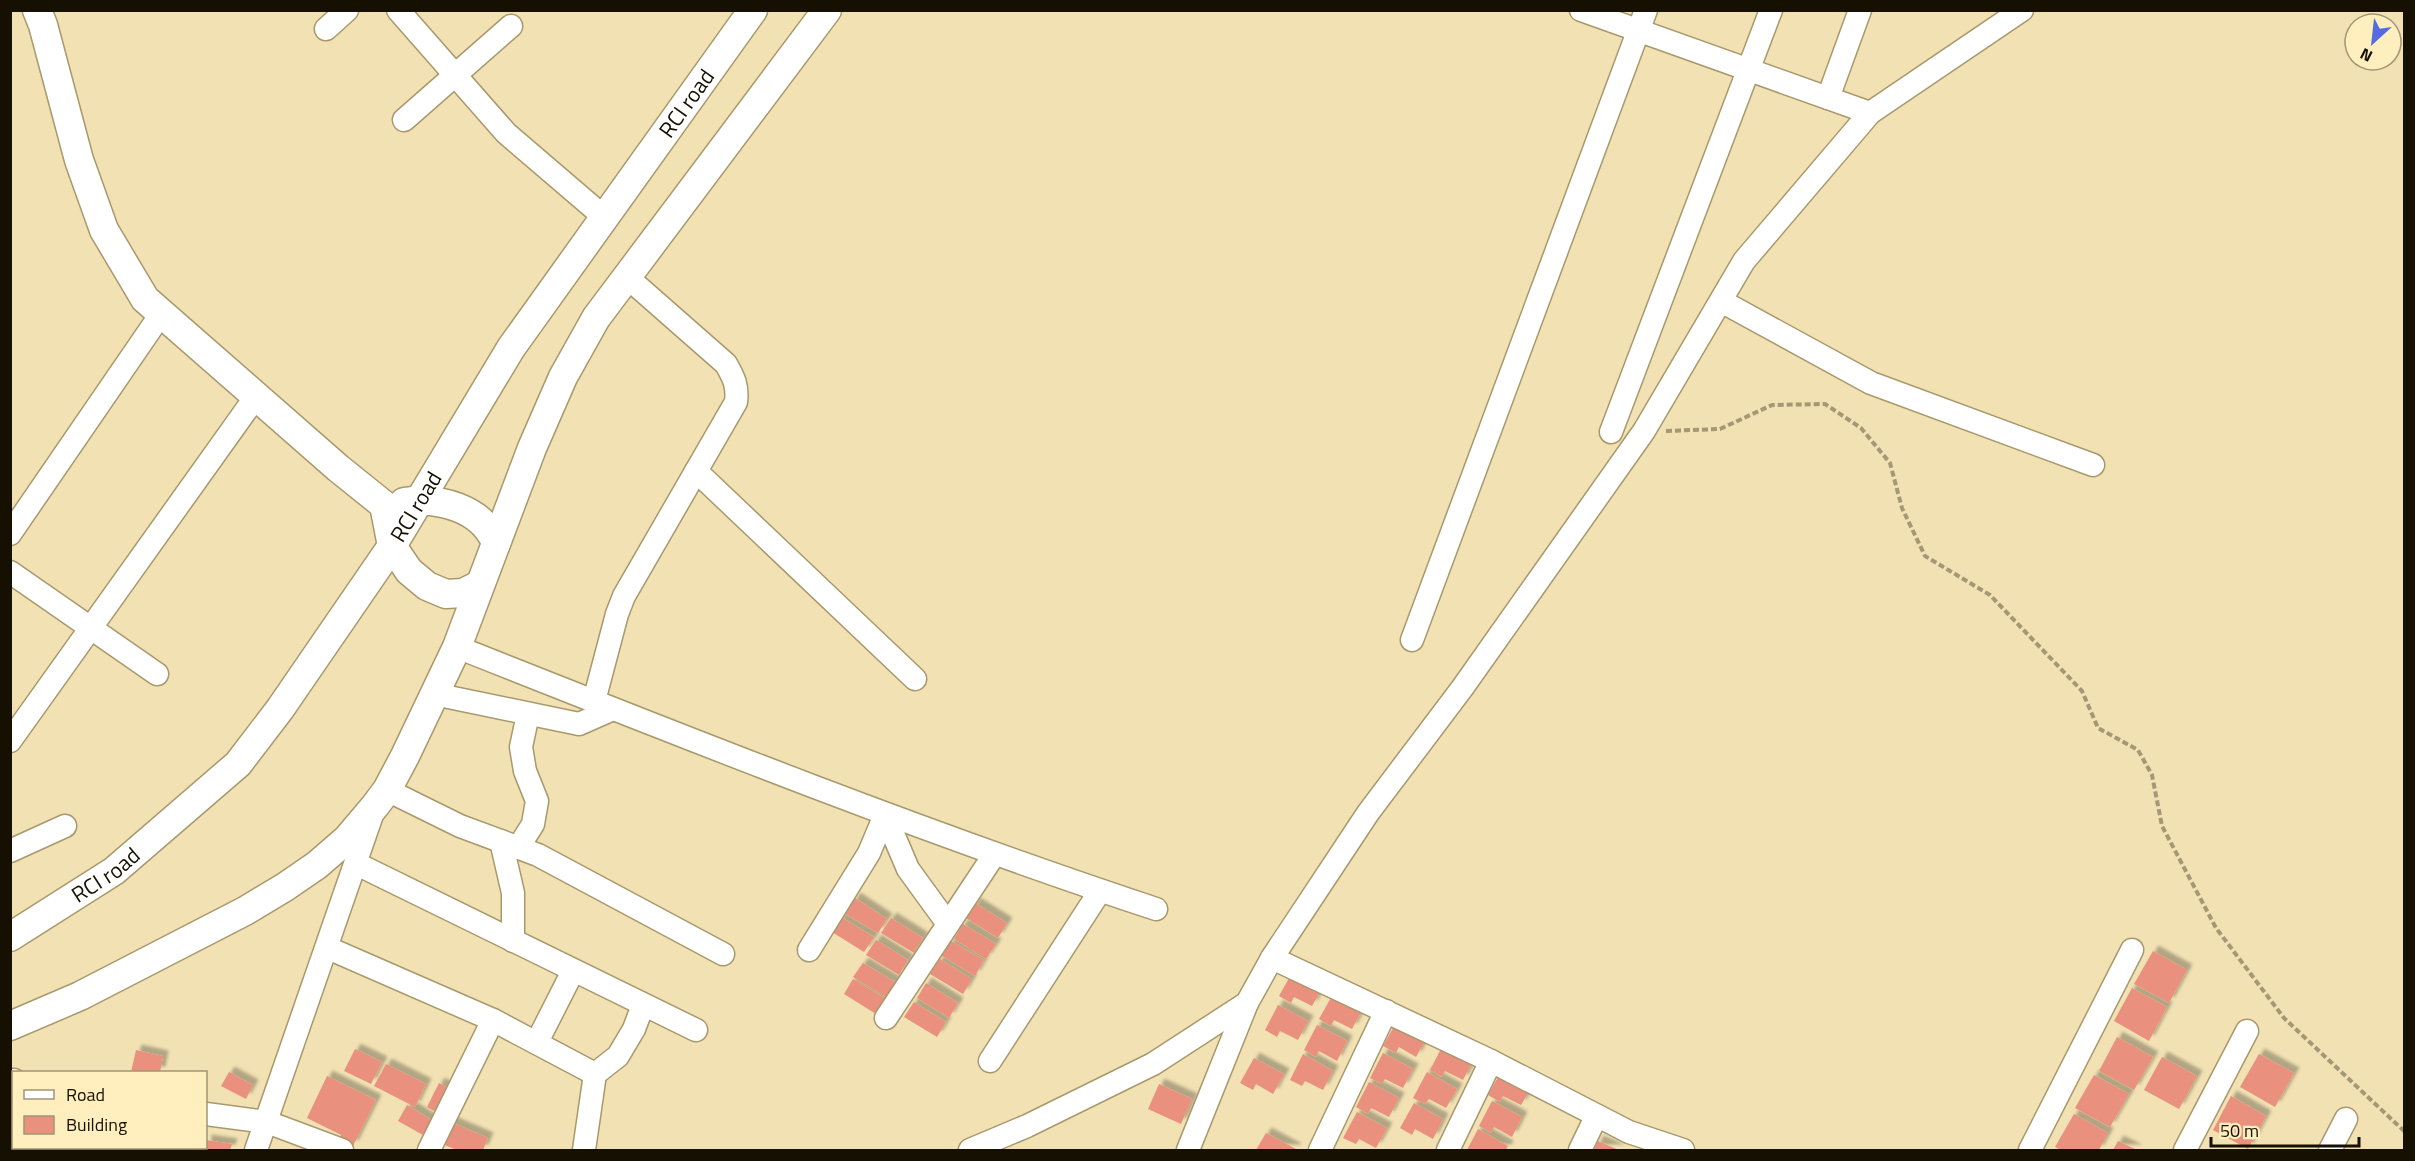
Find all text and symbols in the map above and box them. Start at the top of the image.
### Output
north arrow [2343,12,2403,72]
text: N [2356,42,2377,69]
street label: RCI road [650,62,723,145]
street label: RCI road [381,465,450,548]
street label: RCI road [64,839,147,911]
legend [12,1071,207,1149]
text: Road [66,1081,105,1108]
scale bar [2211,1110,2360,1148]
text: Building [66,1111,127,1138]
text: 50 m [2220,1117,2259,1144]

